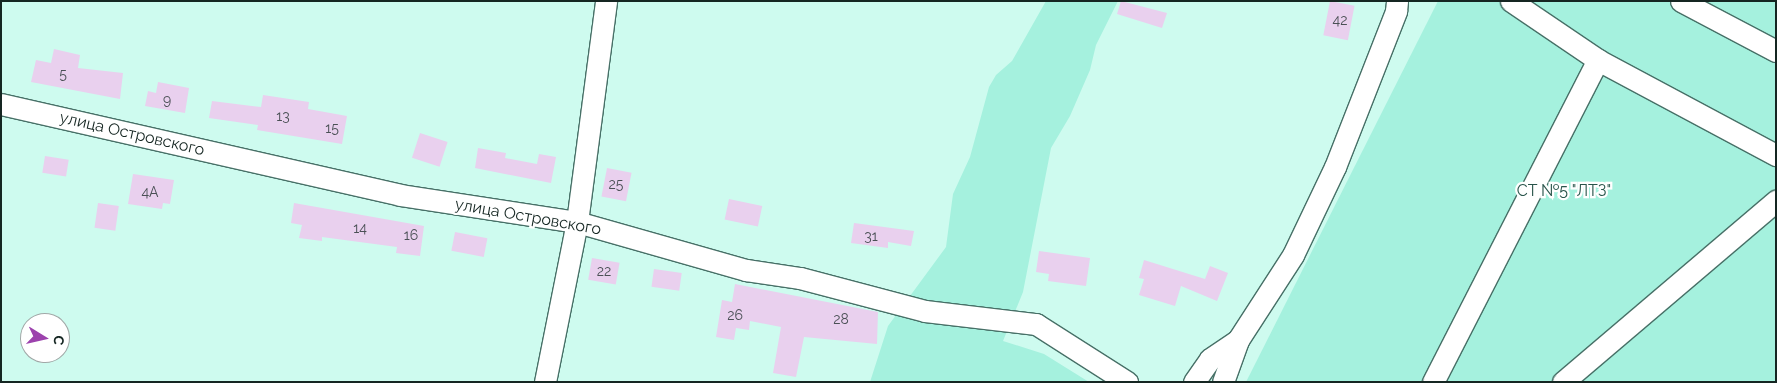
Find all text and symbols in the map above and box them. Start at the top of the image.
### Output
house number: 42 [1333,12,1347,28]
house number: 5 [59,66,67,82]
house number: 9 [163,92,171,108]
street label: улица Островского [58,108,206,160]
house number: 13 [276,108,290,124]
house number: 15 [325,120,339,136]
house number: 25 [609,176,623,192]
park label: СТ №5 "ЛТЗ" [1516,181,1612,201]
house number: 4А [141,184,159,200]
street label: улица Островского [453,195,603,239]
house number: 14 [353,220,367,236]
house number: 16 [404,227,418,243]
house number: 31 [864,228,878,244]
house number: 22 [597,263,611,279]
house number: 26 [727,307,743,323]
house number: 28 [833,311,849,327]
north arrow [20,313,70,363]
text: С [50,334,67,346]

